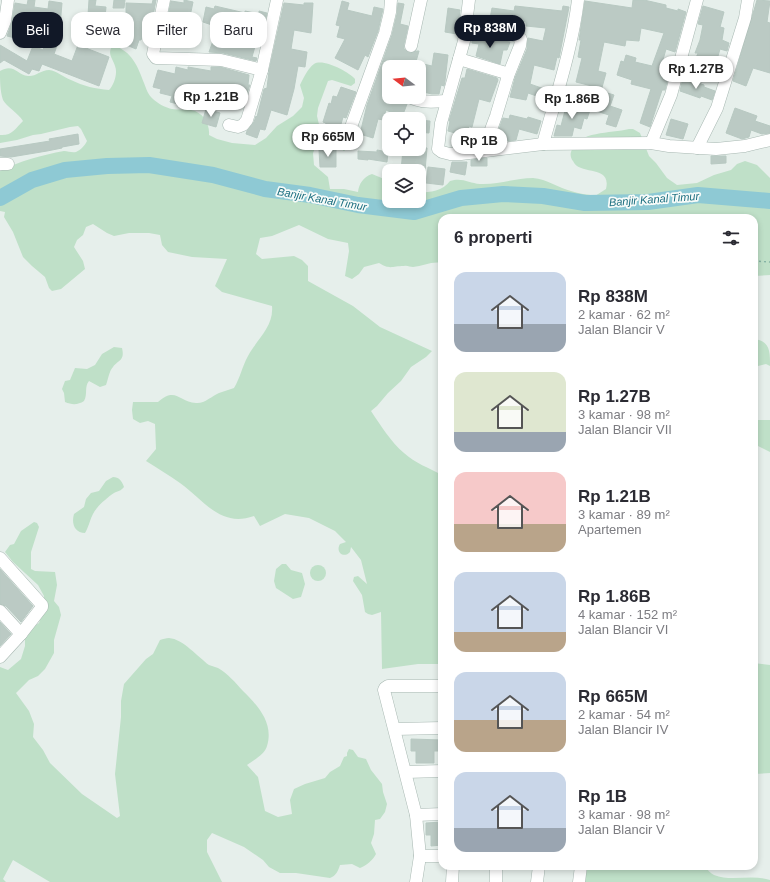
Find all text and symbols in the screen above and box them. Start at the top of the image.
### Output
chip: Beli [12,12,63,48]
chip: Sewa [71,12,134,48]
chip: Filter [142,12,202,48]
chip: Baru [210,12,267,48]
pin: Rp 838M [453,15,527,49]
text: Rp 838M [463,20,517,35]
pin: Rp 1.27B [655,56,737,90]
north arrow [382,60,426,104]
map controls [382,60,426,208]
text: Rp 1.27B [668,61,724,76]
pin: Rp 1.21B [170,84,252,118]
pin: Rp 1.86B [531,86,613,120]
text: Rp 1.21B [183,89,239,104]
text: Rp 1.86B [544,91,600,106]
button: locate [382,112,426,156]
pin: Rp 665M [291,124,365,158]
pin: Rp 1B [451,128,507,162]
text: Rp 665M [301,129,355,144]
text: Rp 1B [460,133,498,148]
button: layers [382,164,426,208]
water label: Banjir Kanal Timur [276,185,369,213]
water label: Banjir Kanal Timur [608,190,701,208]
icon: filters [720,227,742,249]
text: 6 properti [454,228,532,247]
text: Rp 838M [578,287,648,306]
icon: home [486,288,534,336]
text: 2 kamar · 62 m² [578,307,670,322]
text: Jalan Blancir V [578,322,665,337]
text: Rp 1.27B [578,387,651,406]
icon: home [486,388,534,436]
text: 3 kamar · 98 m² [578,407,670,422]
text: Jalan Blancir VII [578,422,672,437]
text: Rp 1.21B [578,487,651,506]
icon: home [486,488,534,536]
text: 3 kamar · 89 m² [578,507,670,522]
text: Apartemen [578,522,642,537]
text: Rp 1.86B [578,587,651,606]
icon: home [486,588,534,636]
text: 4 kamar · 152 m² [578,607,677,622]
text: Jalan Blancir VI [578,622,668,637]
text: Rp 665M [578,687,648,706]
icon: home [486,688,534,736]
text: 2 kamar · 54 m² [578,707,670,722]
text: Jalan Blancir IV [578,722,668,737]
text: Rp 1B [578,787,627,806]
icon: home [486,788,534,836]
text: 3 kamar · 98 m² [578,807,670,822]
text: Jalan Blancir V [578,822,665,837]

